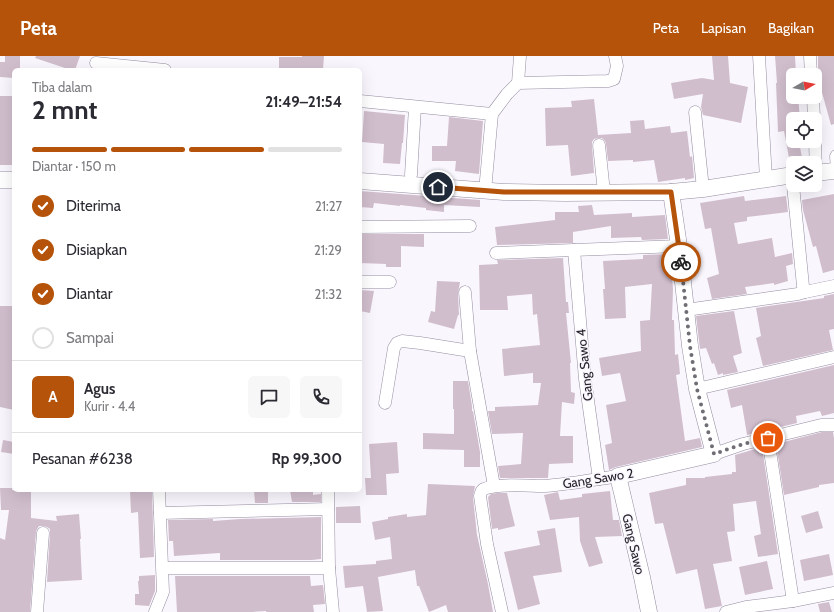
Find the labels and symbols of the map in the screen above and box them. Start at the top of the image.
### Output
north arrow [786,68,822,104]
pin [421,170,455,204]
courier [661,242,701,282]
street label: Gang Sawo 4 [572,328,596,402]
pin [751,421,785,455]
street label: Gang Sawo 2 [561,464,635,491]
street label: Gang Sawo [619,512,649,576]

